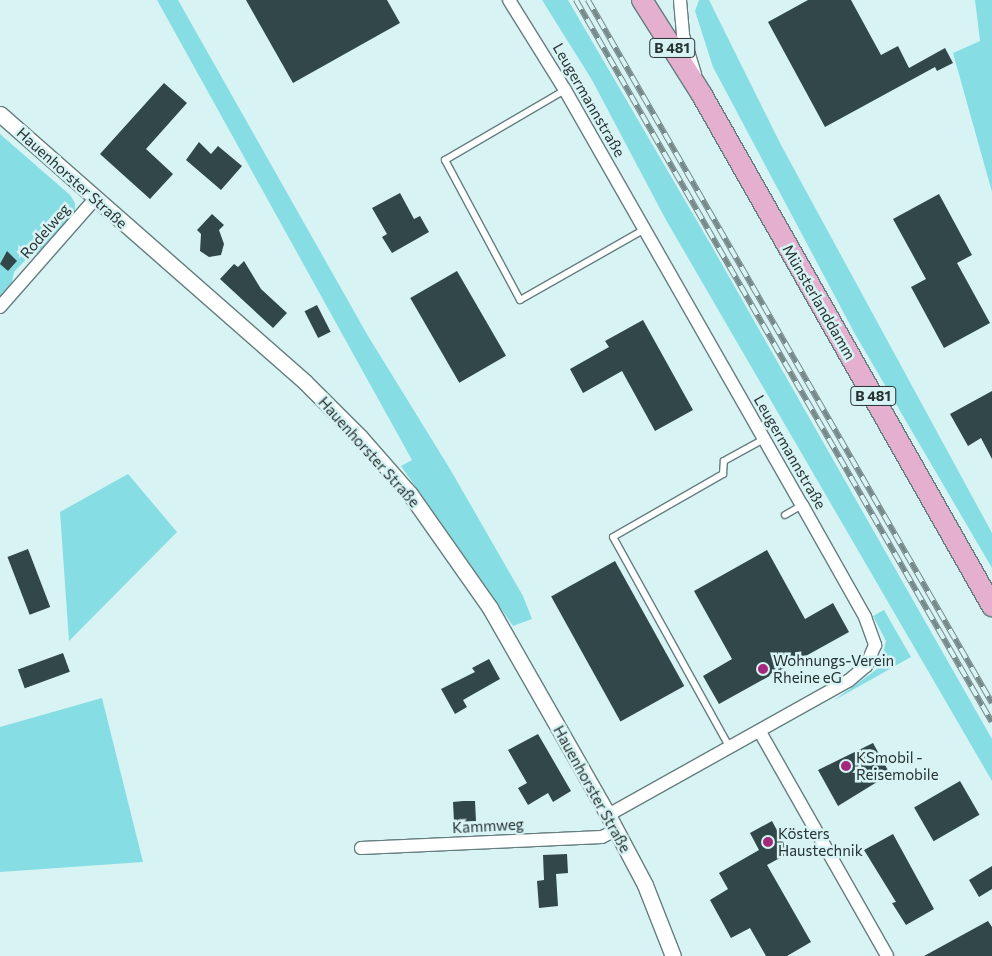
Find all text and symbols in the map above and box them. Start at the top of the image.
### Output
road number: B 481 [648,36,696,59]
street label: Leugermannstraße [549,40,629,160]
street label: Hauenhorster Straße [13,124,131,232]
street label: Rodelweg [16,200,74,262]
street label: Münsterlanddamm [779,241,859,363]
road number: B 481 [849,384,897,408]
street label: Leugermannstraße [750,392,830,512]
street label: Hauenhorster Straße [315,393,423,511]
place label: Wohnungs-Verein Rheine eG [773,651,894,686]
marker: Wohnungs-Verein Rheine eG [757,663,769,675]
street label: Hauenhorster Straße [550,722,634,856]
place label: KSmobil - Reisemobile [856,748,939,783]
marker: KSmobil - Reisemobile [840,760,852,772]
street label: Kammweg [452,815,524,837]
place label: Kösters Haustechnik [778,824,863,859]
marker: Kösters Haustechnik [762,836,774,848]

